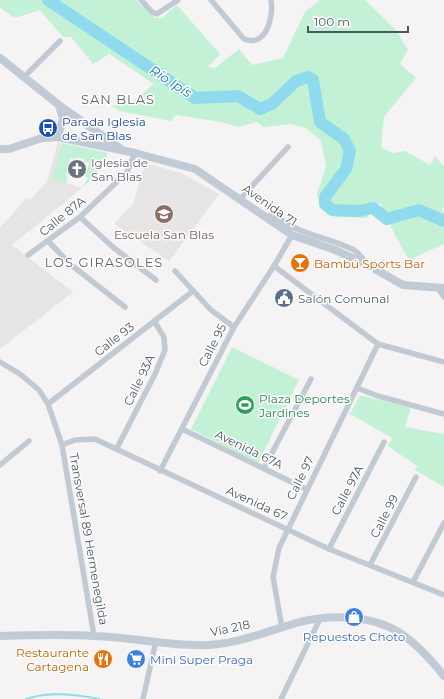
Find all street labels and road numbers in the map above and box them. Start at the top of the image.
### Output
street label: Avenida 71 [240,181,300,229]
street label: Calle 87A [36,193,88,239]
street label: Calle 93 [91,319,137,359]
street label: Calle 95 [195,321,229,369]
street label: Calle 93A [120,352,158,408]
street label: Avenida 67A [213,426,286,472]
street label: Transversal 89 Hermenegilda [66,452,112,626]
street label: Calle 97 [283,454,317,502]
street label: Calle 97A [328,462,367,518]
street label: Avenida 67 [224,482,290,524]
street label: Calle 99 [367,492,401,540]
street label: Vía 218 [209,616,252,640]

